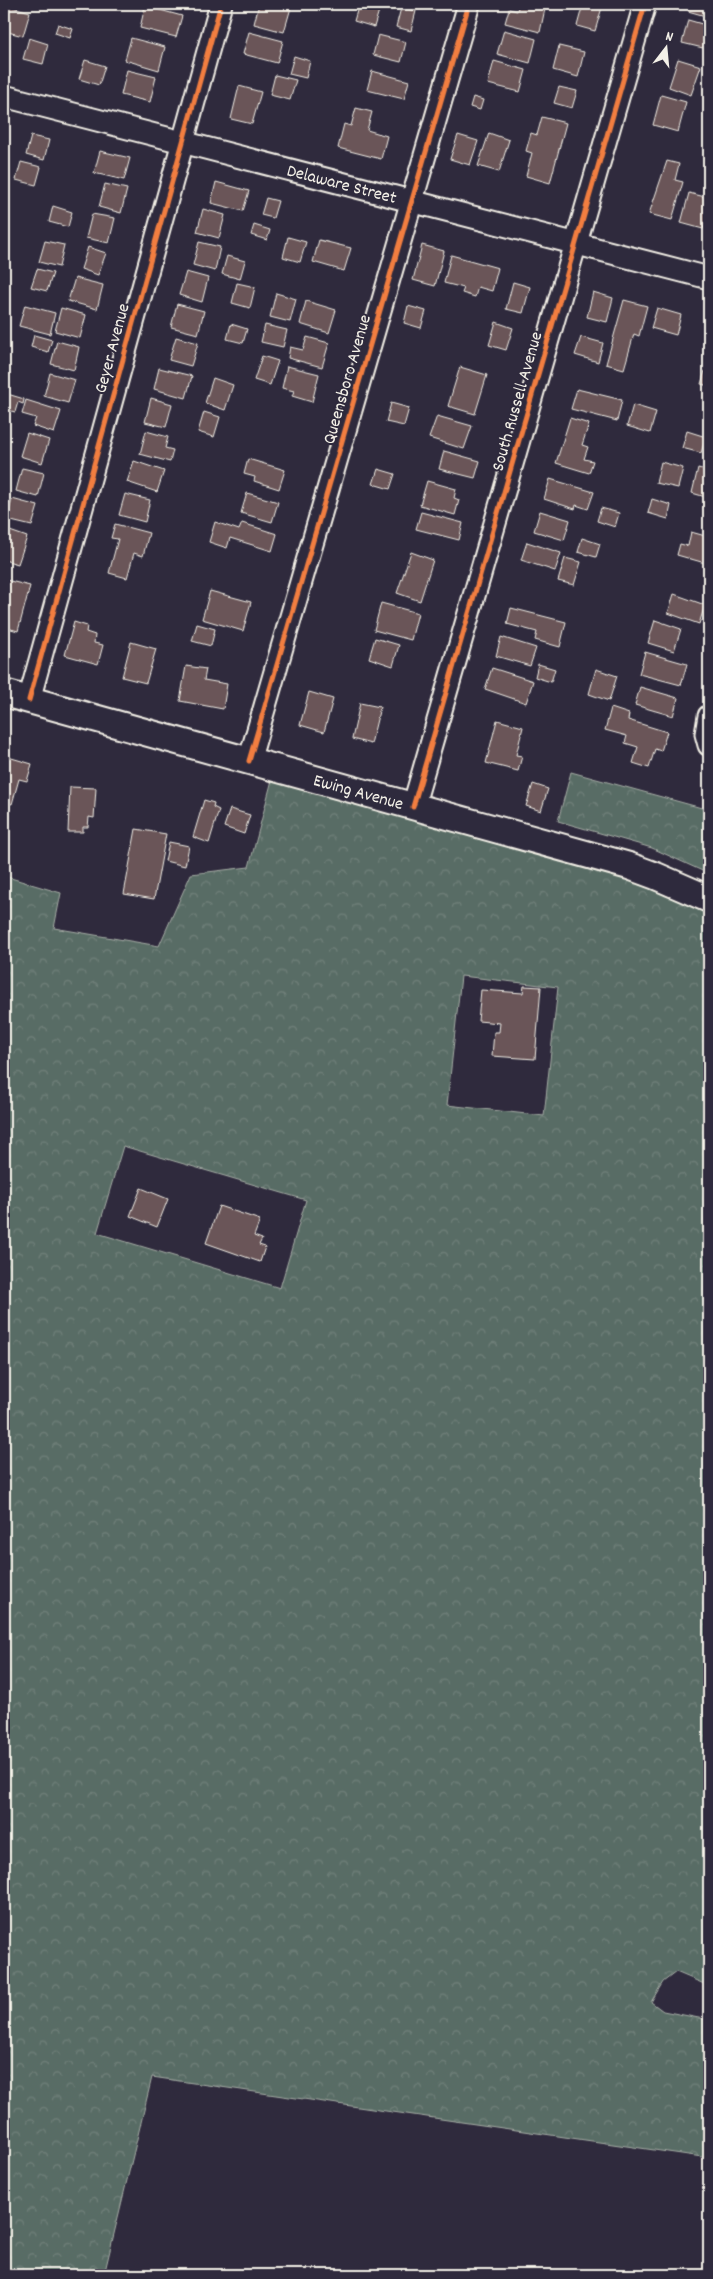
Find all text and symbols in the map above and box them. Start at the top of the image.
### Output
north arrow [640,22,690,72]
text: N [663,27,675,48]
street label: Delaware Street [284,159,399,212]
street label: Geyer Avenue [89,301,137,396]
street label: Queensboro Avenue [318,312,379,447]
street label: South Russell Avenue [487,329,550,474]
street label: Ewing Avenue [310,769,406,818]

